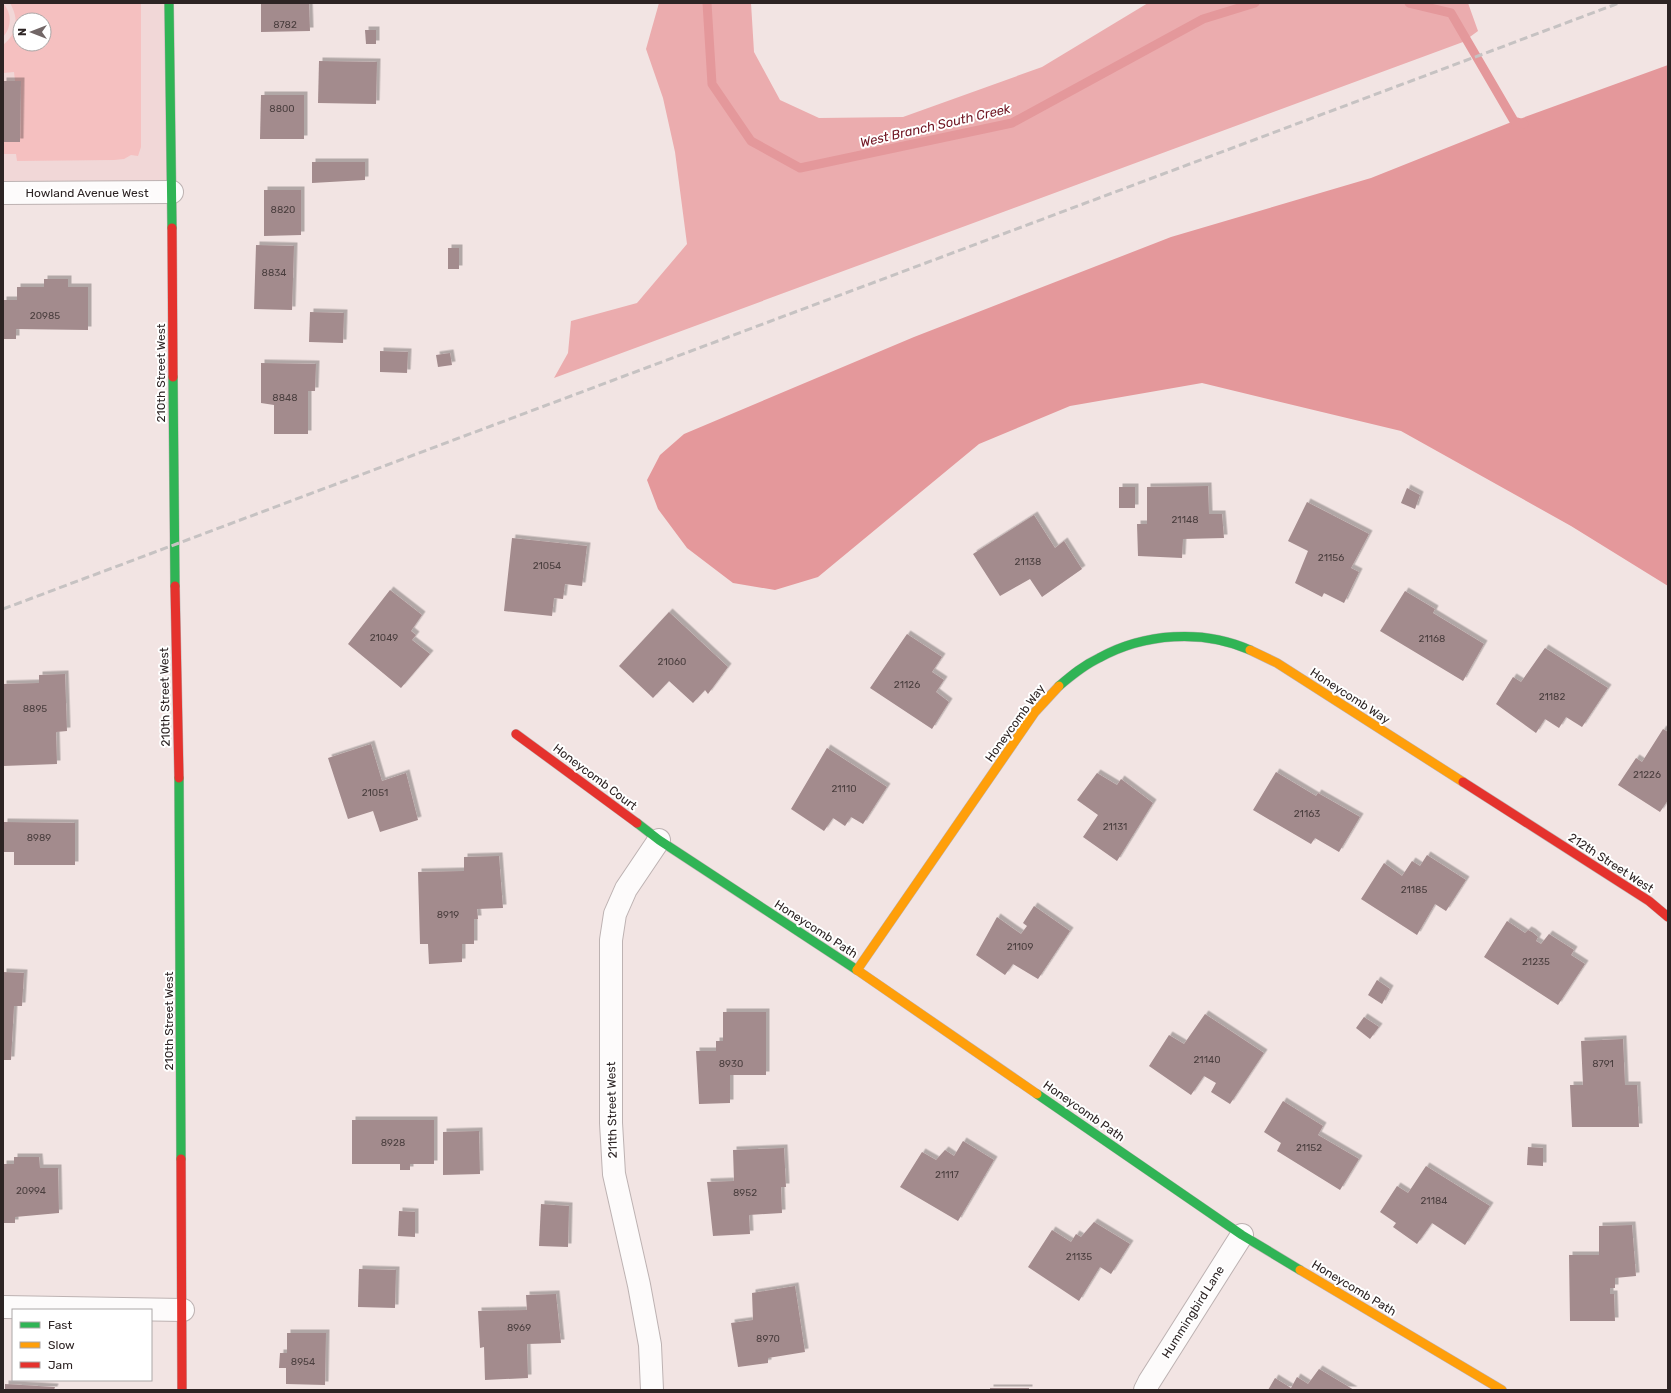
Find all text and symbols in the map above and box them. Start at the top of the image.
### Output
north arrow [12,12,52,52]
house number: 8782 [273,19,297,31]
text: N [16,28,29,36]
water label: West Branch South Creek [858,101,1012,150]
house number: 8800 [269,103,295,115]
street label: Howland Avenue West [25,186,149,200]
house number: 8820 [271,204,295,216]
house number: 8834 [262,267,286,279]
house number: 20985 [30,310,60,322]
street label: 210th Street West [154,323,168,423]
house number: 8848 [272,392,298,404]
house number: 21148 [1172,514,1199,526]
house number: 21156 [1318,552,1344,564]
house number: 21138 [1015,556,1041,568]
house number: 21054 [533,560,561,572]
house number: 21049 [370,632,398,644]
house number: 21168 [1419,633,1445,645]
street label: 210th Street West [157,647,173,747]
house number: 21060 [658,656,686,668]
street label: Honeycomb Way [1308,665,1393,727]
house number: 21126 [894,679,920,691]
street label: Honeycomb Way [982,681,1048,764]
house number: 21182 [1539,691,1565,703]
house number: 8895 [23,703,47,715]
street label: Honeycomb Court [550,741,640,813]
house number: 21226 [1633,769,1661,781]
house number: 21110 [831,783,857,795]
house number: 21051 [362,787,388,799]
house number: 21163 [1294,808,1320,820]
house number: 21131 [1103,821,1127,833]
street label: 212th Street West [1566,830,1656,896]
house number: 8989 [27,832,51,844]
house number: 21185 [1401,884,1427,896]
street label: Honeycomb Path [772,897,860,961]
house number: 8919 [437,909,459,921]
house number: 21109 [1007,941,1033,953]
house number: 21235 [1522,956,1550,968]
street label: 210th Street West [162,971,176,1071]
house number: 21140 [1194,1054,1221,1066]
house number: 8930 [719,1058,743,1070]
house number: 8791 [1592,1058,1614,1070]
street label: 211th Street West [604,1061,620,1158]
street label: Honeycomb Path [1041,1078,1127,1144]
house number: 8928 [381,1137,405,1149]
house number: 21152 [1296,1142,1322,1154]
house number: 21117 [935,1169,959,1181]
house number: 20994 [16,1185,46,1197]
house number: 8952 [733,1187,757,1199]
house number: 21184 [1421,1195,1448,1207]
house number: 21135 [1066,1251,1092,1263]
street label: Honeycomb Path [1309,1257,1399,1319]
street label: Hummingbird Lane [1159,1263,1227,1361]
legend [12,1309,152,1381]
text: Fast [48,1318,72,1332]
house number: 8969 [507,1322,531,1334]
house number: 8970 [756,1333,780,1345]
text: Slow [48,1338,75,1352]
house number: 8954 [291,1356,315,1368]
text: Jam [48,1358,73,1372]

